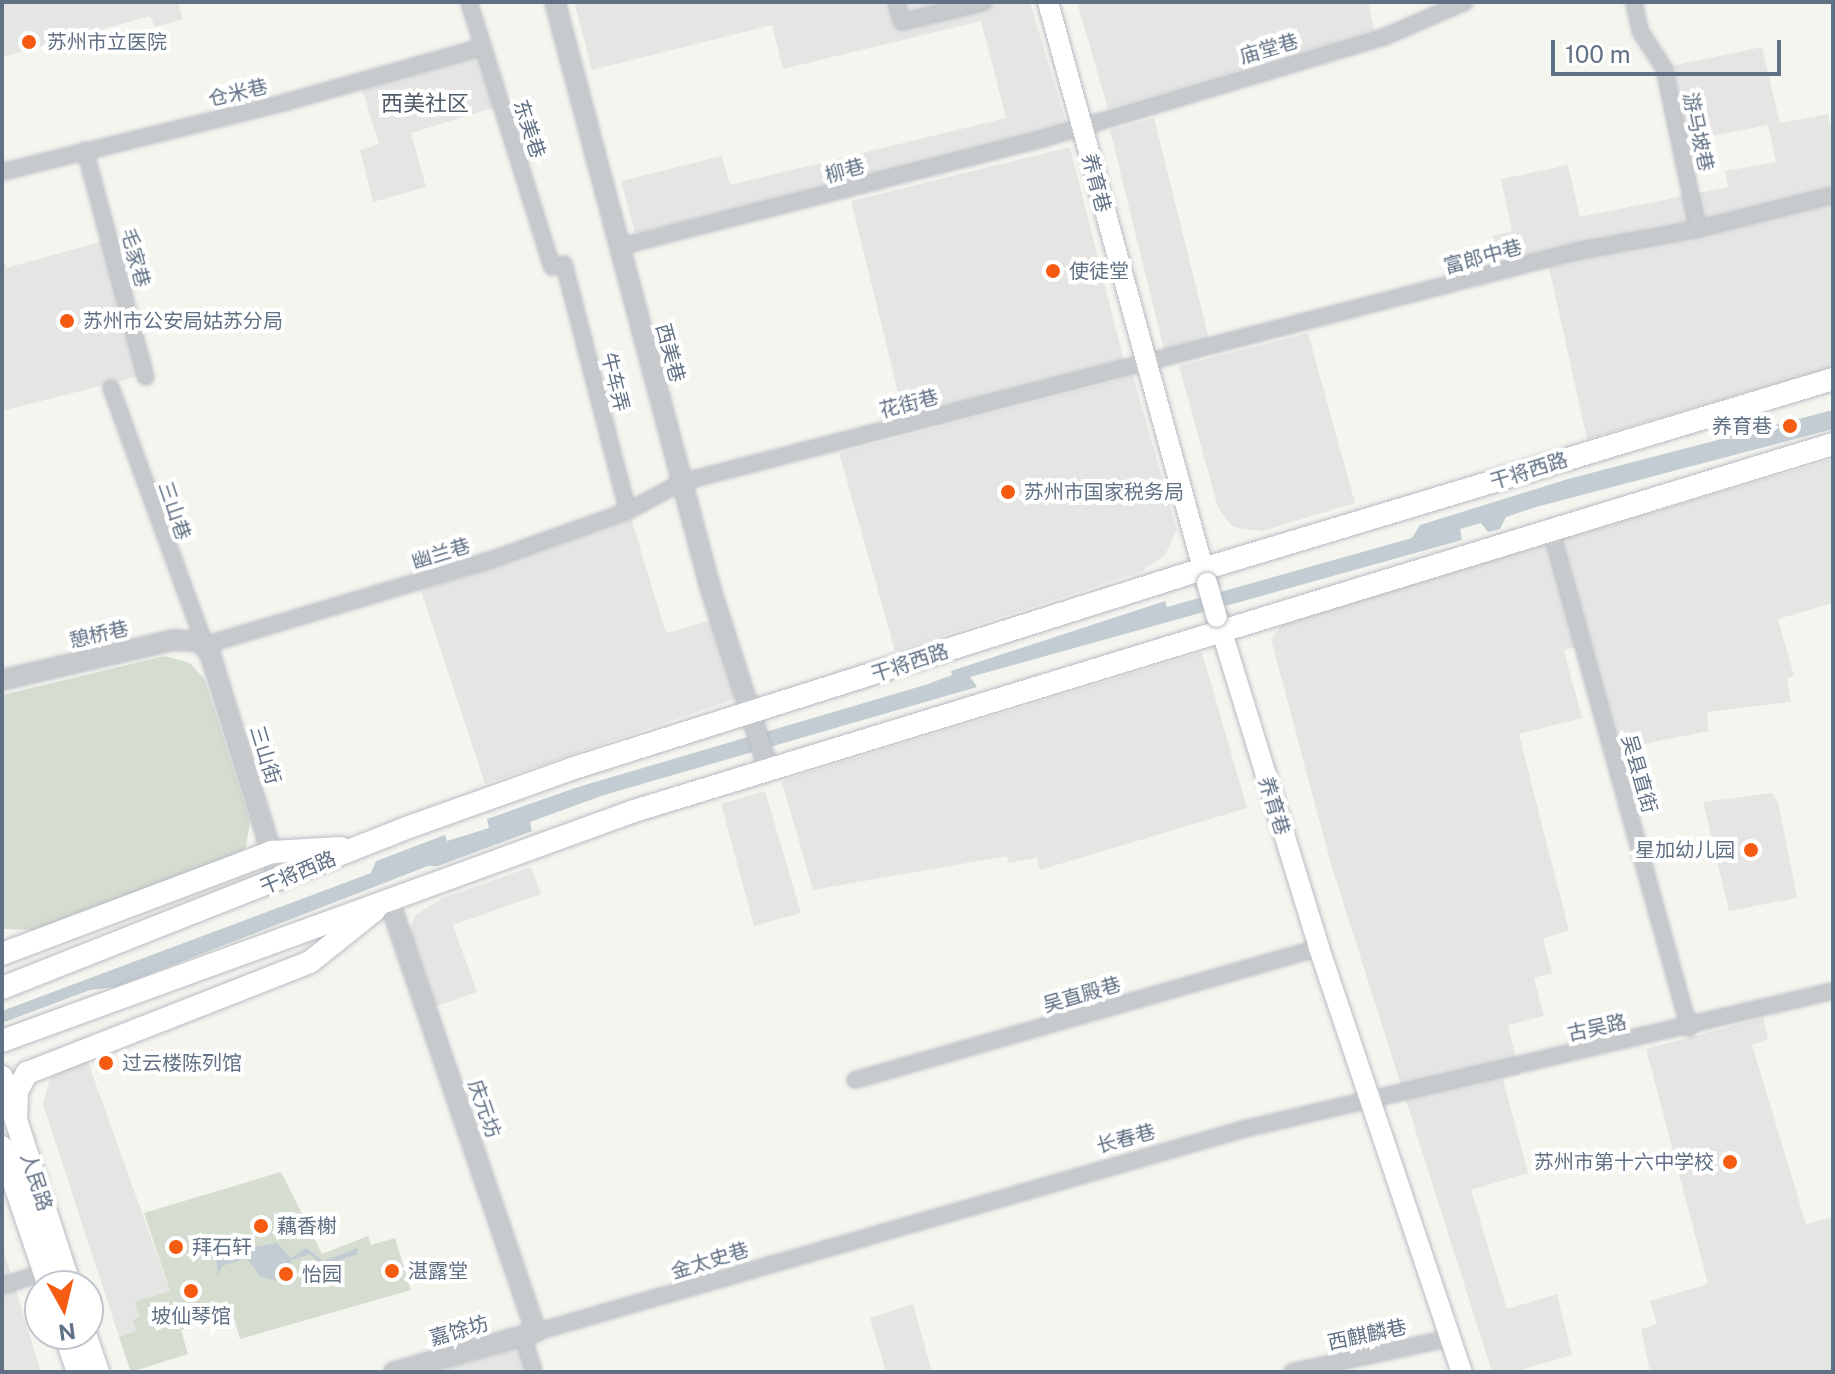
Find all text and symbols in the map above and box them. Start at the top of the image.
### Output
scale bar [1555,24,1785,74]
street label: 庙堂巷 [1237,29,1301,69]
place label: 苏州市立医院 [47,30,167,54]
marker: 苏州市立医院 [18,31,40,53]
text: 100 m [1565,40,1631,68]
street label: 仓米巷 [206,75,270,111]
street label: 游马坡巷 [1678,90,1718,174]
district label: 西美社区 [381,91,469,117]
street label: 东美巷 [508,97,550,161]
street label: 养育巷 [1077,151,1115,215]
street label: 柳巷 [823,154,867,188]
street label: 毛家巷 [116,226,154,290]
street label: 富郎中巷 [1441,235,1525,279]
place label: 使徒堂 [1069,259,1129,283]
marker: 使徒堂 [1044,262,1062,280]
place label: 苏州市公安局姑苏分局 [83,309,283,333]
marker: 苏州市公安局姑苏分局 [58,312,76,330]
street label: 西美巷 [651,321,689,385]
street label: 牛车弄 [596,350,634,414]
street label: 花街巷 [877,385,941,423]
place label: 养育巷 [1712,414,1772,438]
marker: 养育巷 [1779,415,1801,437]
street label: 干将西路 [1487,448,1571,494]
street label: 三山巷 [153,479,195,543]
place label: 苏州市国家税务局 [1024,480,1184,504]
marker: 苏州市国家税务局 [999,483,1017,501]
street label: 幽兰巷 [409,534,473,574]
street label: 憩桥巷 [67,617,131,653]
street label: 干将西路 [868,639,952,687]
street label: 三山街 [245,723,285,787]
street label: 吴县直街 [1616,732,1662,816]
street label: 养育巷 [1254,774,1294,838]
place label: 星加幼儿园 [1635,838,1735,862]
marker: 星加幼儿园 [1742,841,1760,859]
street label: 干将西路 [256,846,340,900]
street label: 吴直殿巷 [1040,972,1124,1018]
street label: 古吴路 [1565,1010,1629,1046]
place label: 过云楼陈列馆 [122,1051,242,1075]
marker: 过云楼陈列馆 [97,1054,115,1072]
street label: 庆元坊 [463,1077,505,1141]
street label: 长春巷 [1094,1120,1158,1158]
street label: 人民路 [15,1150,57,1214]
place label: 苏州市第十六中学校 [1534,1150,1714,1174]
marker: 苏州市第十六中学校 [1721,1153,1739,1171]
place label: 藕香榭 [277,1214,337,1238]
marker: 藕香榭 [252,1217,270,1235]
place label: 拜石轩 [192,1235,252,1259]
marker: 拜石轩 [167,1238,185,1256]
street label: 金太史巷 [668,1238,752,1284]
place label: 湛露堂 [408,1259,468,1283]
place label: 怡园 [302,1262,342,1286]
marker: 湛露堂 [383,1262,401,1280]
marker: 怡园 [277,1265,295,1283]
north arrow [24,1270,104,1350]
marker: 坡仙琴馆 [182,1282,200,1300]
place label: 坡仙琴馆 [151,1304,231,1328]
street label: 嘉馀坊 [427,1311,491,1351]
street label: 西麒麟巷 [1325,1315,1409,1355]
text: N [57,1318,77,1346]

